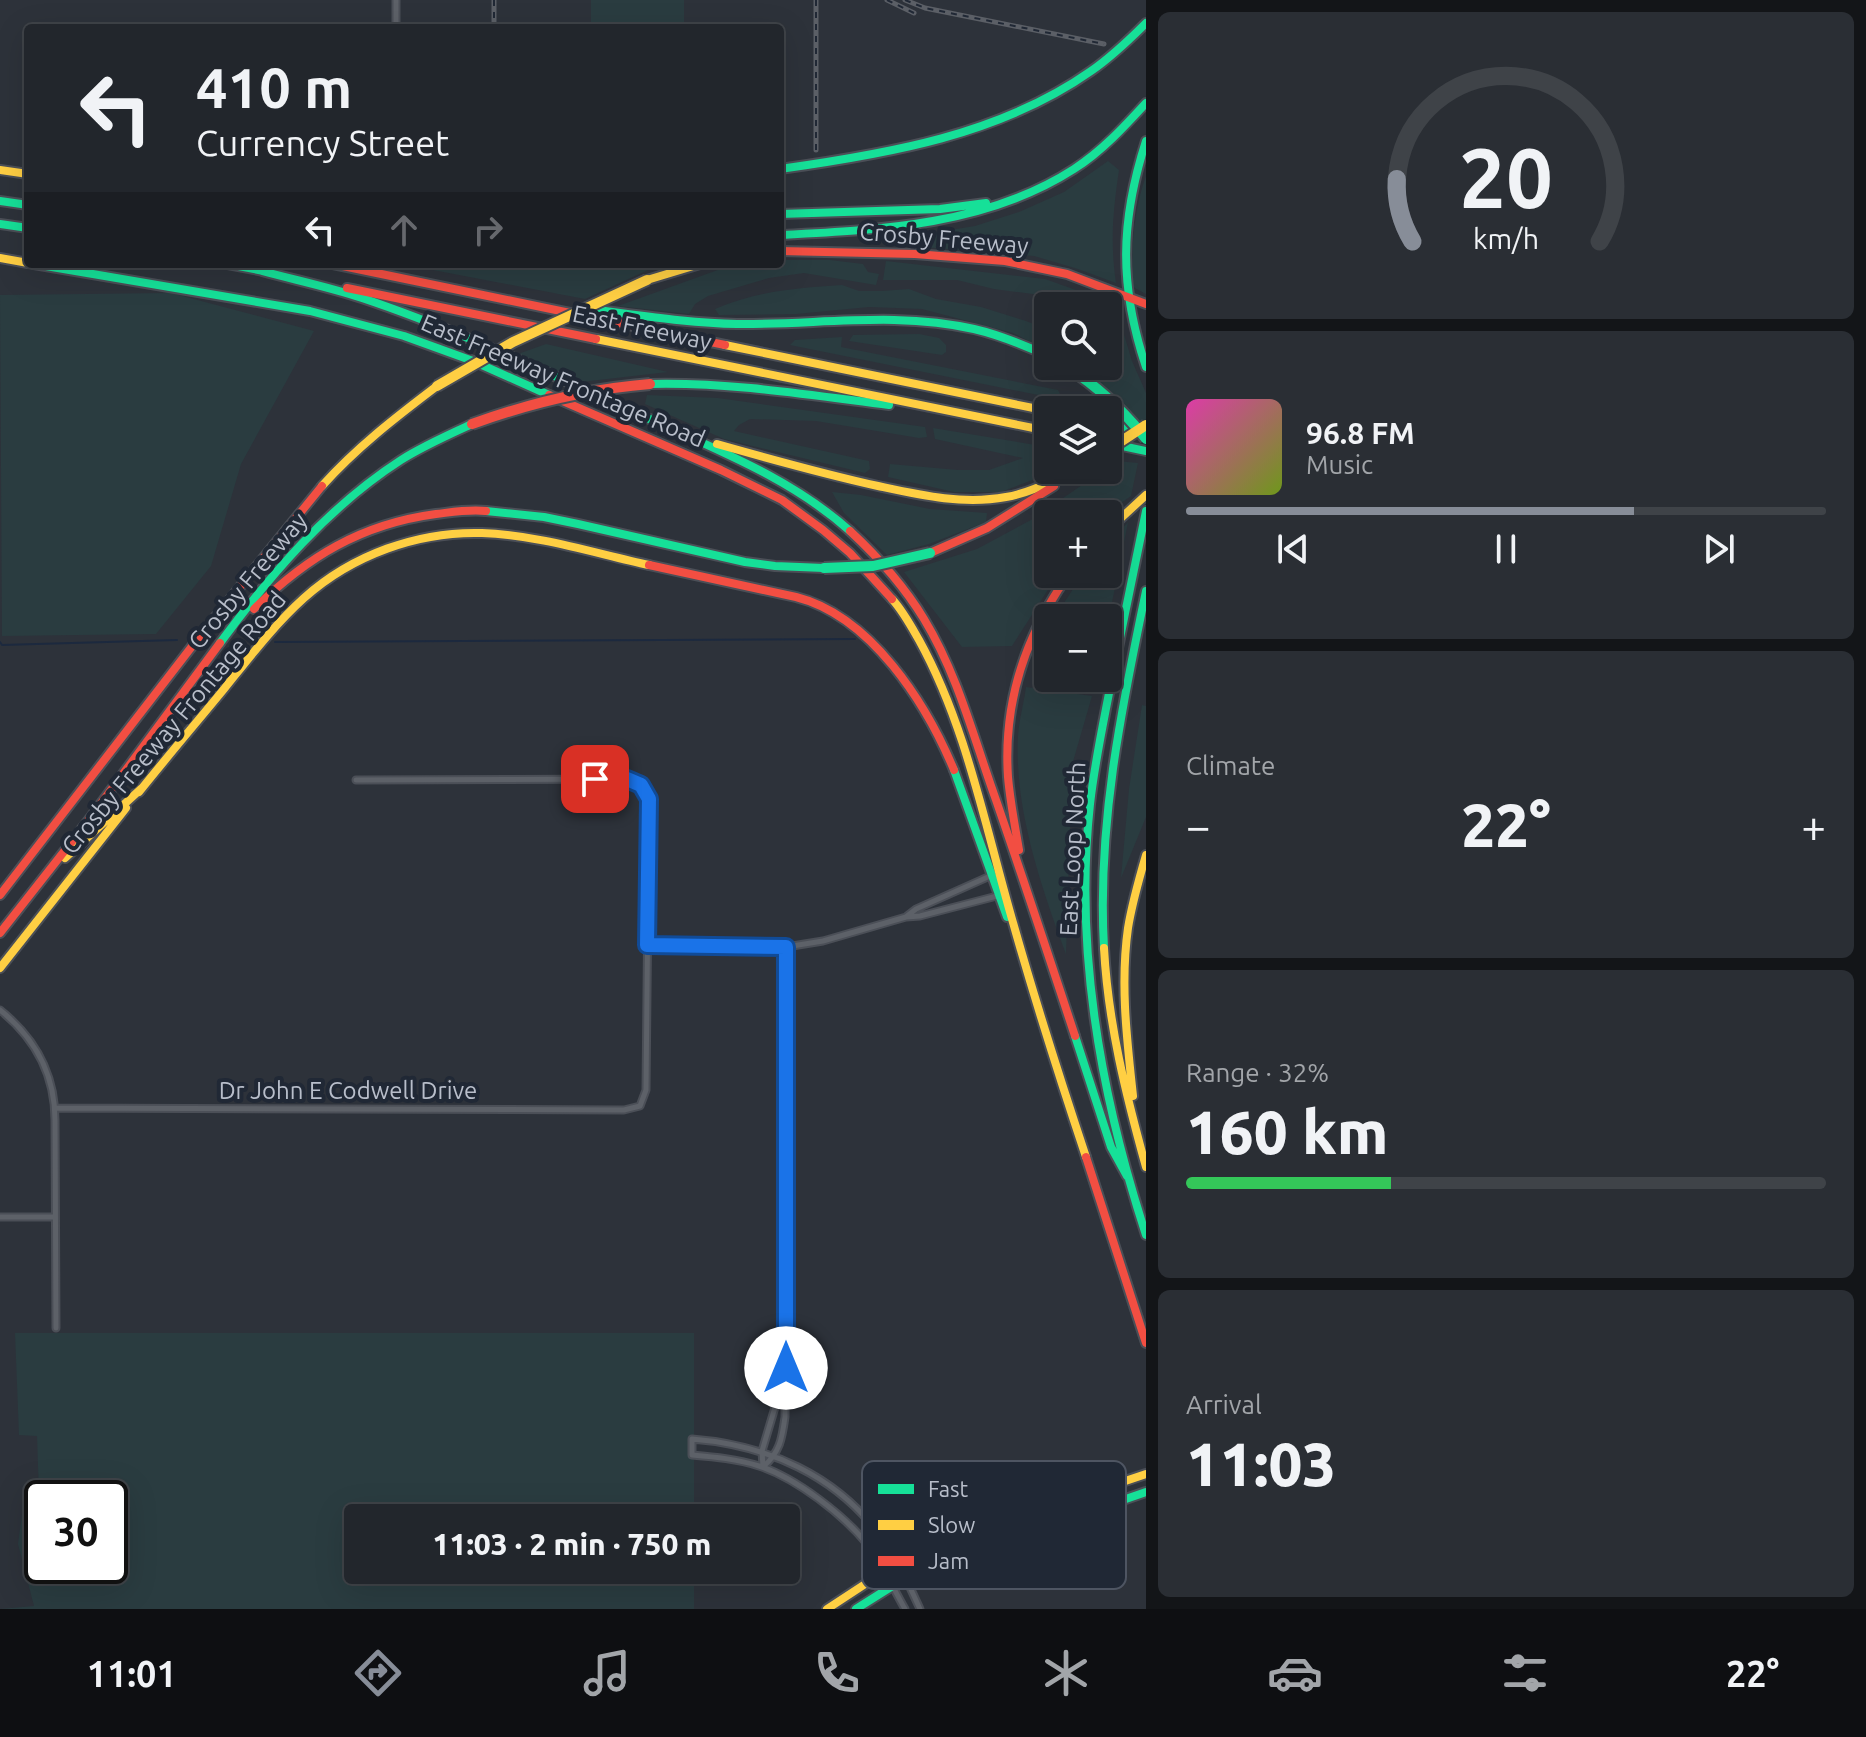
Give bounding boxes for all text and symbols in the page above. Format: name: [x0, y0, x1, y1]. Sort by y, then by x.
icon: left: [64, 56, 168, 160]
text: 410 m: [196, 56, 352, 119]
text: Currency Street: [196, 122, 449, 163]
text: 20: [1459, 129, 1553, 223]
icon: left: [298, 208, 342, 252]
icon: ahead: [382, 208, 426, 252]
icon: right: [466, 208, 510, 252]
street label: Crosby Freeway: [858, 218, 1030, 259]
text: km/h: [1473, 222, 1539, 254]
map controls: [1034, 292, 1122, 692]
button: search: [1034, 292, 1122, 380]
street label: East Freeway: [570, 300, 714, 356]
street label: East Freeway Frontage Road: [417, 308, 709, 453]
button: layers: [1034, 396, 1122, 484]
text: 96.8 FM: [1306, 416, 1415, 450]
text: Music: [1306, 450, 1373, 479]
button: +: [1034, 500, 1122, 588]
street label: Crosby Freeway: [183, 507, 313, 654]
icon: previous: [1271, 527, 1315, 571]
icon: pause: [1484, 527, 1528, 571]
icon: next: [1697, 527, 1741, 571]
street label: Crosby Freeway Frontage Road: [56, 586, 291, 859]
button: −: [1034, 604, 1122, 692]
pin: [561, 745, 629, 813]
text: Climate: [1186, 751, 1275, 780]
icon: arrive: [573, 757, 617, 801]
street label: East Loop North: [1054, 761, 1091, 937]
text: 22°: [1461, 791, 1551, 858]
text: −: [1186, 801, 1211, 850]
text: +: [1801, 801, 1826, 850]
text: Range · 32%: [1186, 1058, 1329, 1087]
street label: Dr John E Codwell Drive: [219, 1077, 477, 1104]
text: 160 km: [1186, 1098, 1388, 1165]
position arrow: [744, 1326, 828, 1410]
text: Arrival: [1186, 1390, 1262, 1419]
text: 11:03: [1186, 1430, 1336, 1497]
legend: [862, 1461, 1126, 1589]
text: Fast: [928, 1476, 969, 1501]
speed limit sign: 30: [24, 1480, 128, 1584]
text: Slow: [928, 1512, 975, 1537]
text: 11:03 · 2 min · 750 m: [433, 1527, 711, 1561]
text: Jam: [928, 1548, 969, 1573]
icon: directions: [350, 1645, 406, 1701]
icon: music: [579, 1645, 635, 1701]
icon: phone: [809, 1645, 865, 1701]
icon: climate: [1038, 1645, 1094, 1701]
icon: car: [1267, 1645, 1323, 1701]
icon: filters: [1497, 1645, 1553, 1701]
text: 11:01: [87, 1653, 177, 1694]
text: 22°: [1726, 1653, 1779, 1694]

